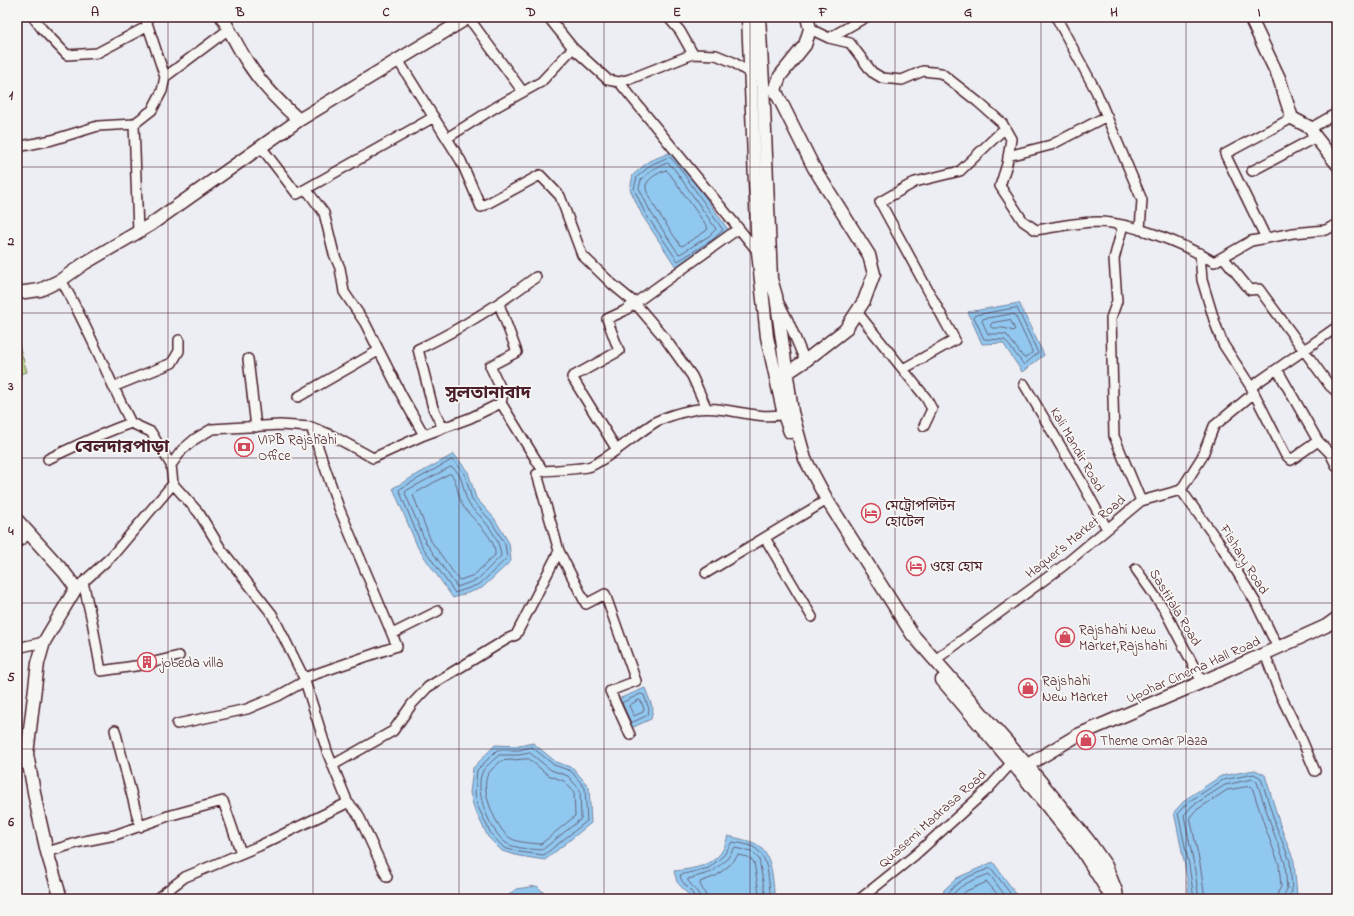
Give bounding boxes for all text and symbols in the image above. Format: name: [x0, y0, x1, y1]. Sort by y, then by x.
text: A: [91, 3, 99, 22]
text: B: [235, 3, 245, 22]
text: C: [382, 3, 390, 22]
text: D: [525, 3, 536, 22]
text: E: [673, 3, 681, 22]
text: F: [818, 3, 828, 22]
text: G: [964, 3, 972, 22]
text: H: [1110, 3, 1118, 22]
text: I: [1257, 3, 1261, 22]
text: 1: [9, 86, 14, 105]
text: 2: [7, 232, 15, 251]
text: 3: [7, 377, 14, 396]
district label: সুলতানাবাদ: [444, 381, 531, 407]
street label: Kali Mandir Road: [1044, 404, 1109, 496]
place label: VIPB Rajshahi Office: [257, 430, 337, 467]
district label: বেলদারপাড়া: [75, 435, 170, 461]
bank icon: VIPB Rajshahi Office: [233, 436, 255, 458]
street label: Haquer's Market Road: [1021, 490, 1131, 584]
place label: মেট্রোপলিটন হোটেল: [885, 496, 956, 533]
hotel icon: মেট্রোপলিটন হোটেল: [860, 502, 882, 524]
street label: Fishary Road: [1213, 520, 1274, 599]
text: 4: [7, 522, 14, 541]
hotel icon: ওয়ে হোম: [905, 555, 927, 577]
place label: ওয়ে হোম: [930, 557, 983, 578]
street label: Sastitala Road: [1143, 565, 1206, 651]
place label: Rajshahi New Market,Rajshahi: [1079, 620, 1168, 657]
shop icon: Rajshahi New Market,Rajshahi: [1054, 626, 1076, 648]
street label: Upohar Cinema Hall Road: [1123, 631, 1264, 709]
building icon: jobeda villa: [136, 651, 158, 673]
place label: jobeda villa: [159, 653, 223, 674]
text: 5: [7, 668, 15, 687]
place label: Rajshahi New Market: [1042, 671, 1108, 708]
shop icon: Rajshahi New Market: [1017, 677, 1039, 699]
shop icon: Theme Omar Plaza: [1075, 729, 1097, 751]
place label: Theme Omar Plaza: [1100, 731, 1208, 752]
street label: Quasemi Madrasa Road: [874, 765, 992, 874]
text: 6: [7, 813, 14, 832]

